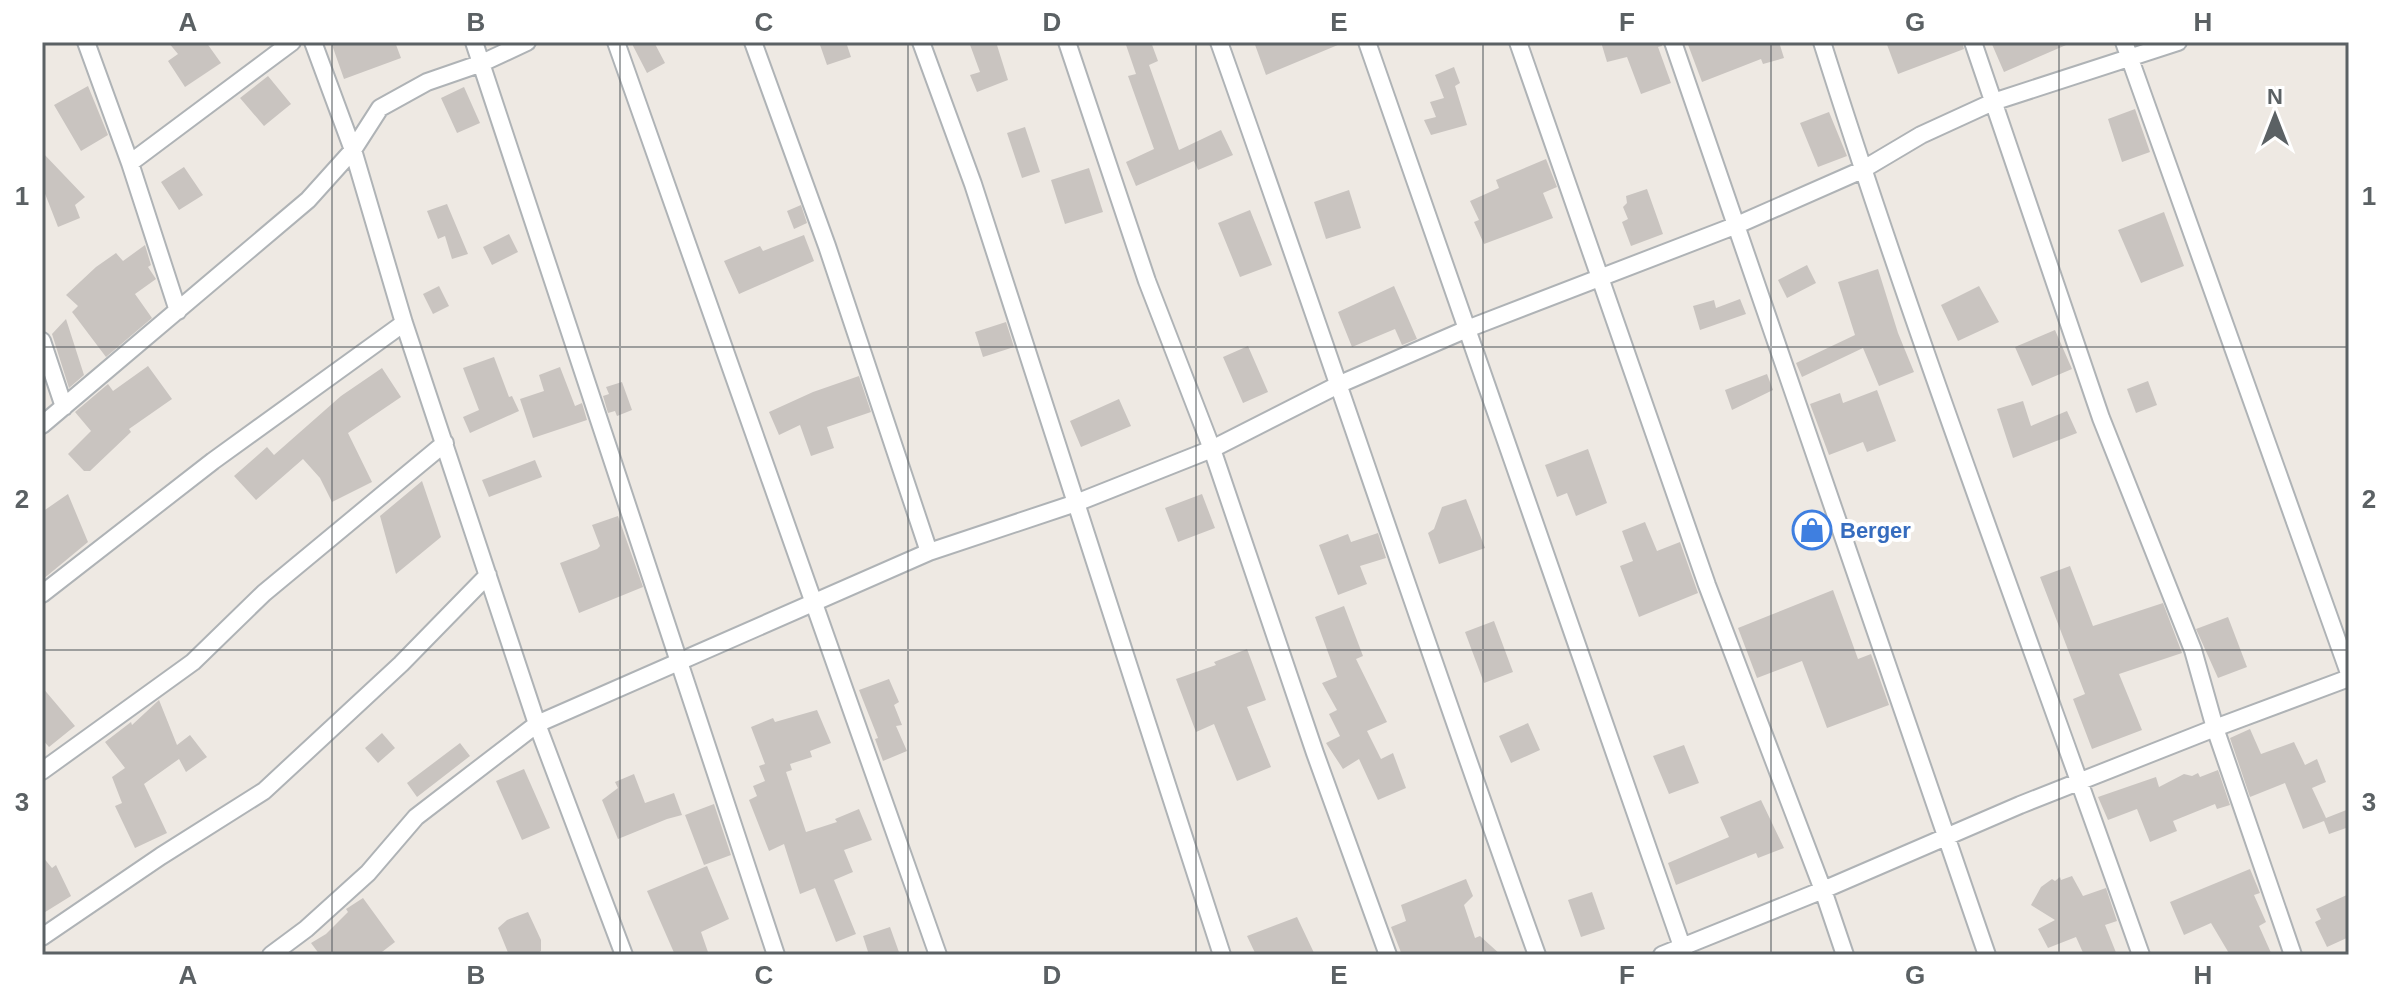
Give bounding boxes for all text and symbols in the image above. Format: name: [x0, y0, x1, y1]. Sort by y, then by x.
text: A: [179, 7, 198, 37]
text: B: [467, 7, 485, 37]
text: C: [755, 7, 774, 37]
text: D: [1043, 7, 1061, 37]
text: E: [1330, 7, 1348, 37]
text: F: [1619, 7, 1635, 37]
text: G: [1905, 7, 1925, 37]
text: H: [2194, 7, 2212, 37]
north arrow: [2235, 76, 2315, 156]
text: N: [2267, 84, 2283, 109]
text: 1: [15, 181, 29, 211]
text: 1: [2362, 181, 2376, 211]
text: 2: [15, 484, 29, 514]
text: 2: [2362, 484, 2376, 514]
shop icon: Berger: [1791, 509, 1833, 551]
place label: Berger: [1840, 518, 1911, 543]
text: 3: [15, 787, 29, 817]
text: 3: [2362, 787, 2376, 817]
text: A: [179, 960, 198, 990]
text: B: [467, 960, 485, 990]
text: C: [755, 960, 774, 990]
text: D: [1043, 960, 1061, 990]
text: E: [1330, 960, 1348, 990]
text: F: [1619, 960, 1635, 990]
text: G: [1905, 960, 1925, 990]
text: H: [2194, 960, 2212, 990]

